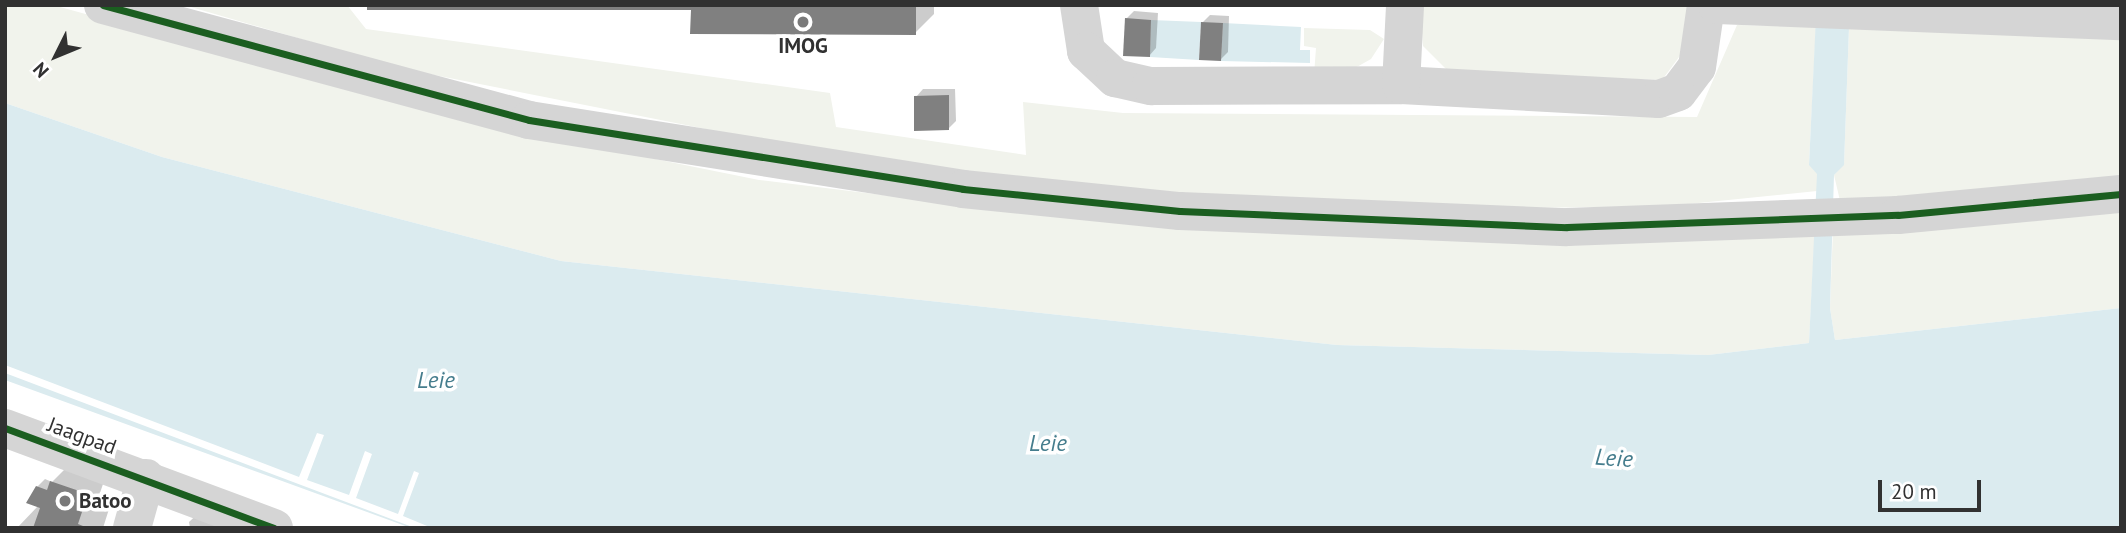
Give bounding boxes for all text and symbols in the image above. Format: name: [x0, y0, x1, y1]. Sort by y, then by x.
marker: IMOG: [795, 14, 811, 30]
north arrow: [21, 21, 91, 91]
place label: IMOG: [778, 33, 828, 59]
text: N: [28, 58, 54, 83]
water label: Leie: [417, 366, 455, 394]
street label: Jaagpad: [44, 412, 120, 460]
water label: Leie: [1029, 429, 1067, 457]
water label: Leie: [1594, 443, 1634, 473]
scale bar: [1881, 466, 1984, 510]
text: 20 m: [1891, 478, 1937, 505]
place label: Batoo: [79, 488, 132, 514]
marker: Batoo: [57, 493, 73, 509]

